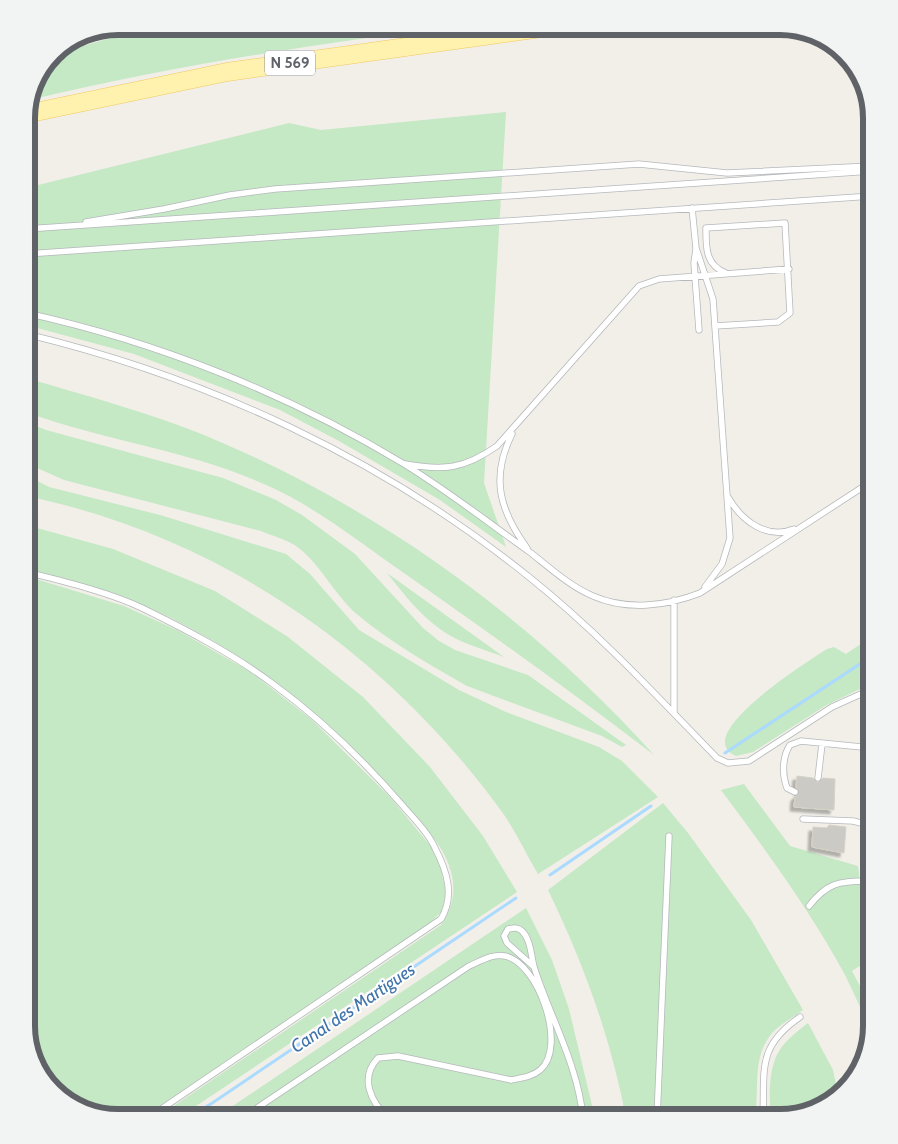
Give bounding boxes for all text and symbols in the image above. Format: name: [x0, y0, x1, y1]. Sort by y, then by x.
road number: N 569: [265, 50, 315, 76]
water label: Canal des Martigues: [287, 958, 419, 1058]

